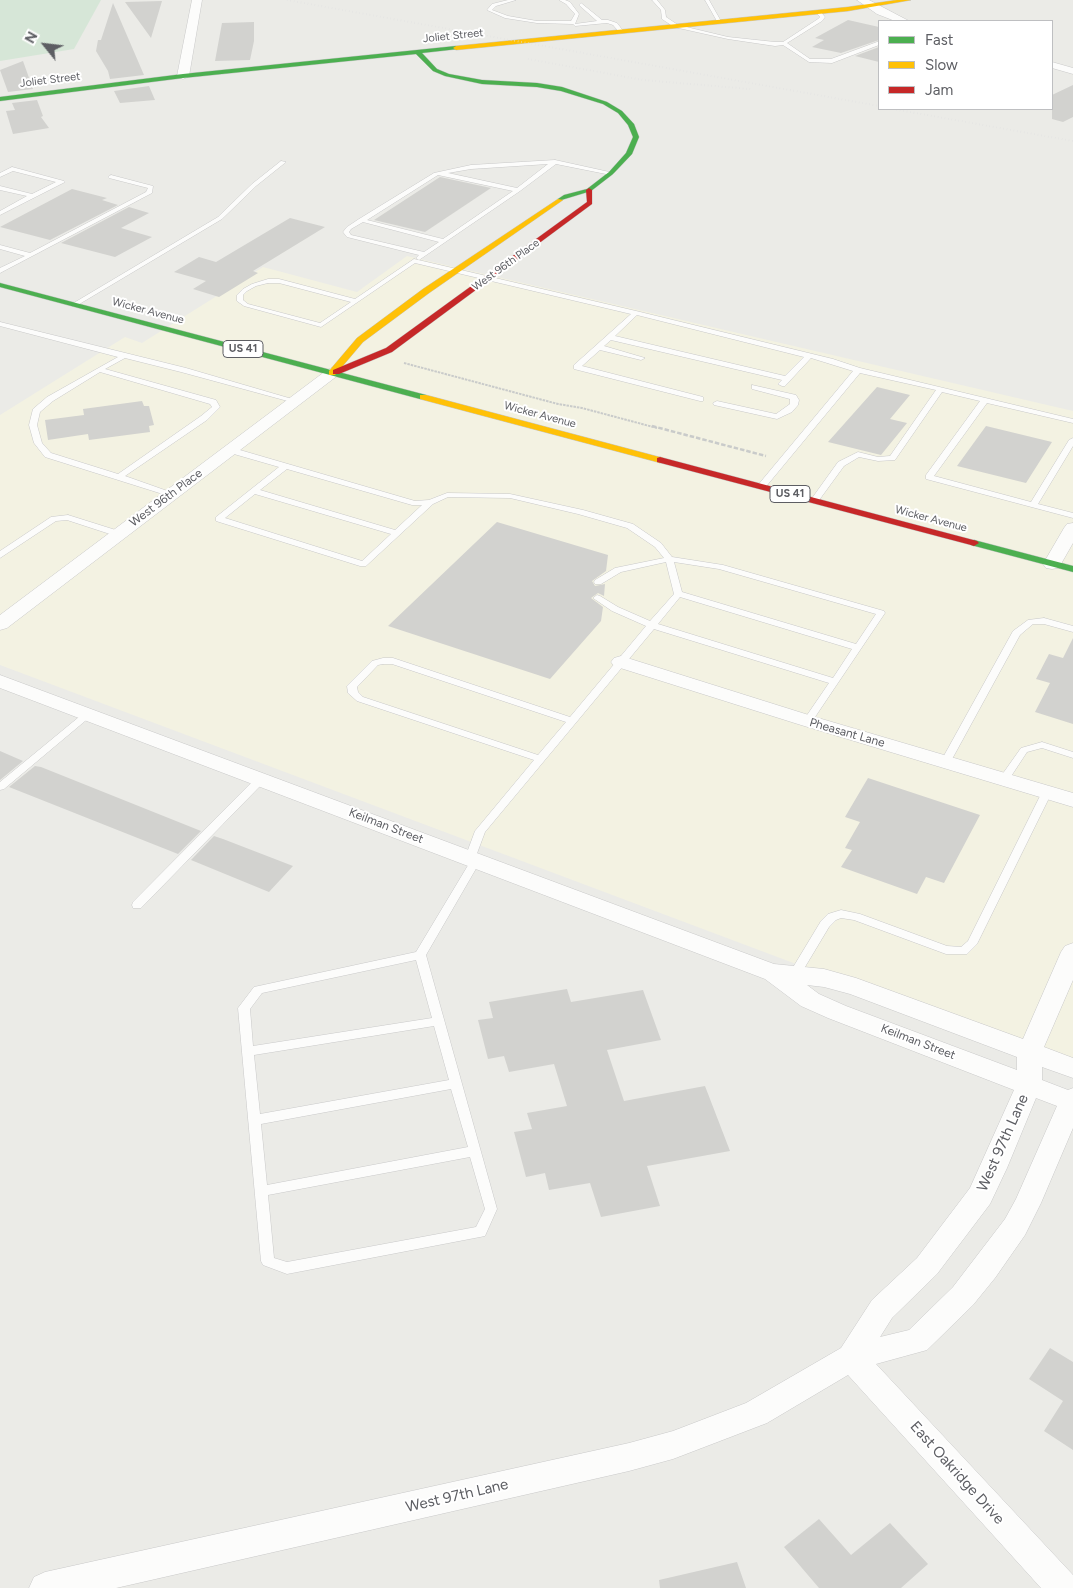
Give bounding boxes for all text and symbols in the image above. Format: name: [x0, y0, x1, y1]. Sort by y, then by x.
north arrow: [20, 20, 70, 70]
legend: [878, 20, 1053, 110]
street label: Joliet Street: [422, 26, 484, 46]
text: N: [21, 29, 41, 46]
text: Fast: [925, 31, 953, 49]
text: Slow: [925, 56, 958, 74]
street label: Joliet Street: [19, 70, 81, 90]
text: Jam: [925, 81, 953, 99]
street label: West 96th Place: [470, 236, 542, 294]
street label: Wicker Avenue: [111, 295, 185, 327]
road number: US 41: [223, 340, 263, 358]
street label: Wicker Avenue: [503, 399, 577, 431]
street label: West 96th Place: [127, 466, 205, 530]
road number: US 41: [770, 486, 810, 502]
street label: Wicker Avenue: [894, 503, 968, 535]
street label: Pheasant Lane: [808, 715, 886, 751]
street label: Keilman Street: [347, 805, 425, 847]
street label: Keilman Street: [879, 1021, 957, 1063]
street label: West 97th Lane: [973, 1092, 1033, 1194]
street label: East Oakridge Drive: [906, 1418, 1008, 1528]
street label: West 97th Lane: [404, 1475, 510, 1517]

